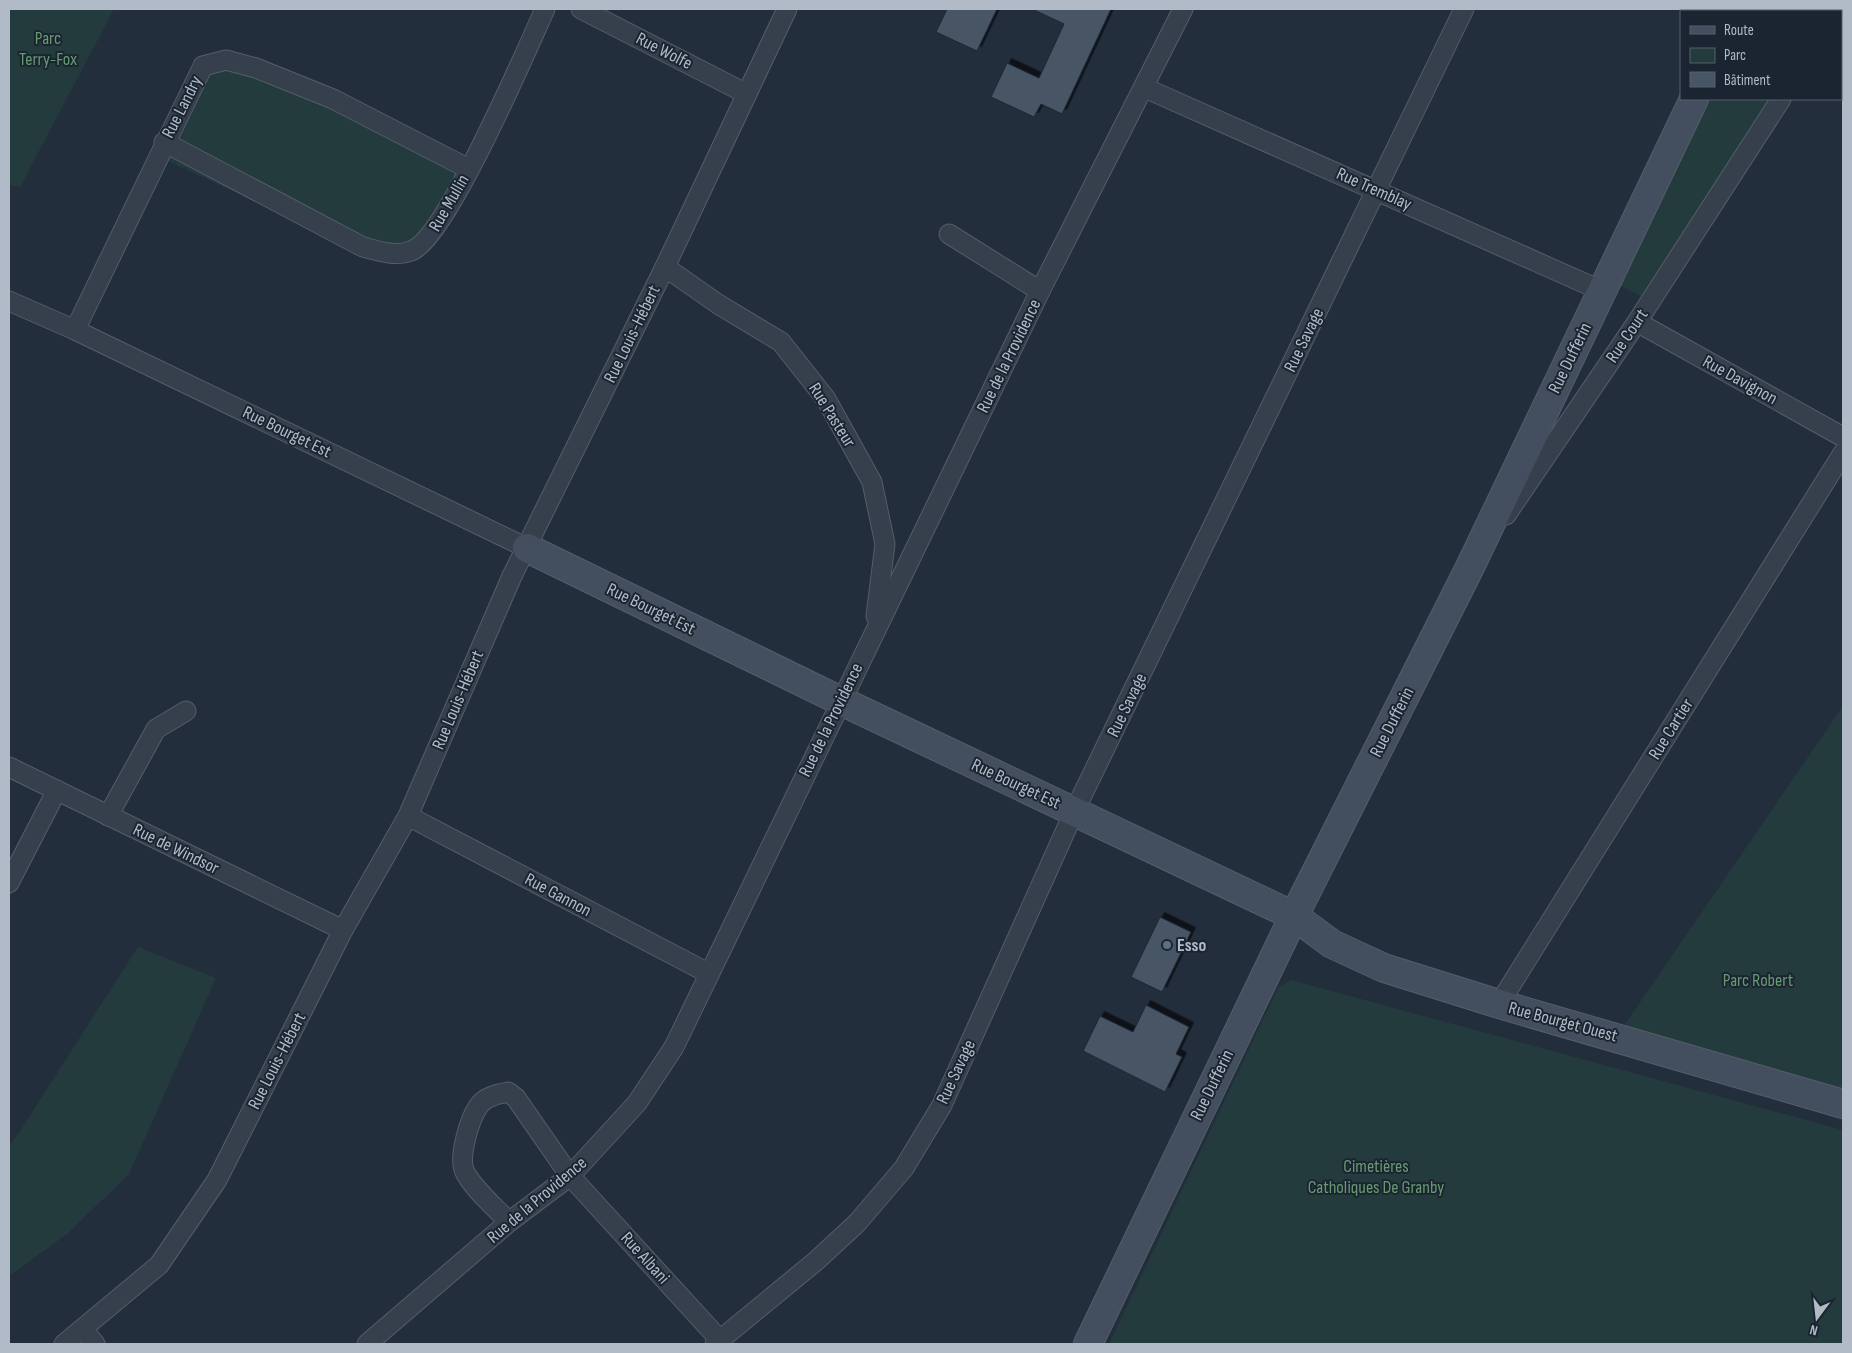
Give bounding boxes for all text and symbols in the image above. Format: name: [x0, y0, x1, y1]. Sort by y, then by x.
legend: [1680, 10, 1842, 100]
text: Route: [1724, 21, 1754, 40]
park label: Parc Terry-Fox: [19, 28, 77, 70]
street label: Rue Wolfe: [632, 28, 696, 74]
text: Parc: [1724, 46, 1746, 65]
text: Bâtiment: [1724, 71, 1771, 90]
street label: Rue Landry: [157, 72, 207, 142]
street label: Rue Tremblay: [1333, 163, 1415, 215]
street label: Rue Mullin: [424, 171, 474, 235]
street label: Rue Louis-Hébert: [599, 281, 665, 386]
street label: Rue de la Providence: [972, 296, 1046, 416]
street label: Rue Savage: [1280, 305, 1328, 375]
street label: Rue Court: [1601, 305, 1653, 367]
street label: Rue Dufferin: [1544, 319, 1596, 397]
street label: Rue Davignon: [1699, 351, 1781, 409]
street label: Rue Pasteur: [804, 379, 860, 451]
street label: Rue Bourget Est: [239, 402, 335, 463]
street label: Rue Bourget Est: [603, 579, 699, 640]
street label: Rue Louis-Hébert: [428, 647, 489, 753]
street label: Rue de la Providence: [794, 660, 868, 780]
street label: Rue Savage: [1103, 670, 1151, 740]
street label: Rue Dufferin: [1365, 684, 1419, 760]
street label: Rue Cartier: [1644, 695, 1698, 763]
street label: Rue Bourget Est: [968, 754, 1064, 814]
street label: Rue de Windsor: [130, 819, 222, 879]
street label: Rue Gannon: [521, 869, 595, 921]
place label: Esso: [1177, 935, 1206, 956]
marker: Esso: [1161, 939, 1173, 951]
park label: Parc Robert: [1723, 970, 1794, 991]
street label: Rue Bourget Ouest: [1506, 997, 1620, 1047]
street label: Rue Louis-Hébert: [244, 1009, 311, 1113]
street label: Rue Savage: [932, 1037, 980, 1107]
street label: Rue Dufferin: [1186, 1046, 1238, 1124]
street label: Rue de la Providence: [483, 1152, 591, 1248]
park label: Cimetières Catholiques De Granby: [1308, 1156, 1444, 1198]
street label: Rue Albani: [616, 1228, 674, 1288]
north arrow: [1792, 1293, 1842, 1343]
text: N: [1808, 1321, 1820, 1339]

